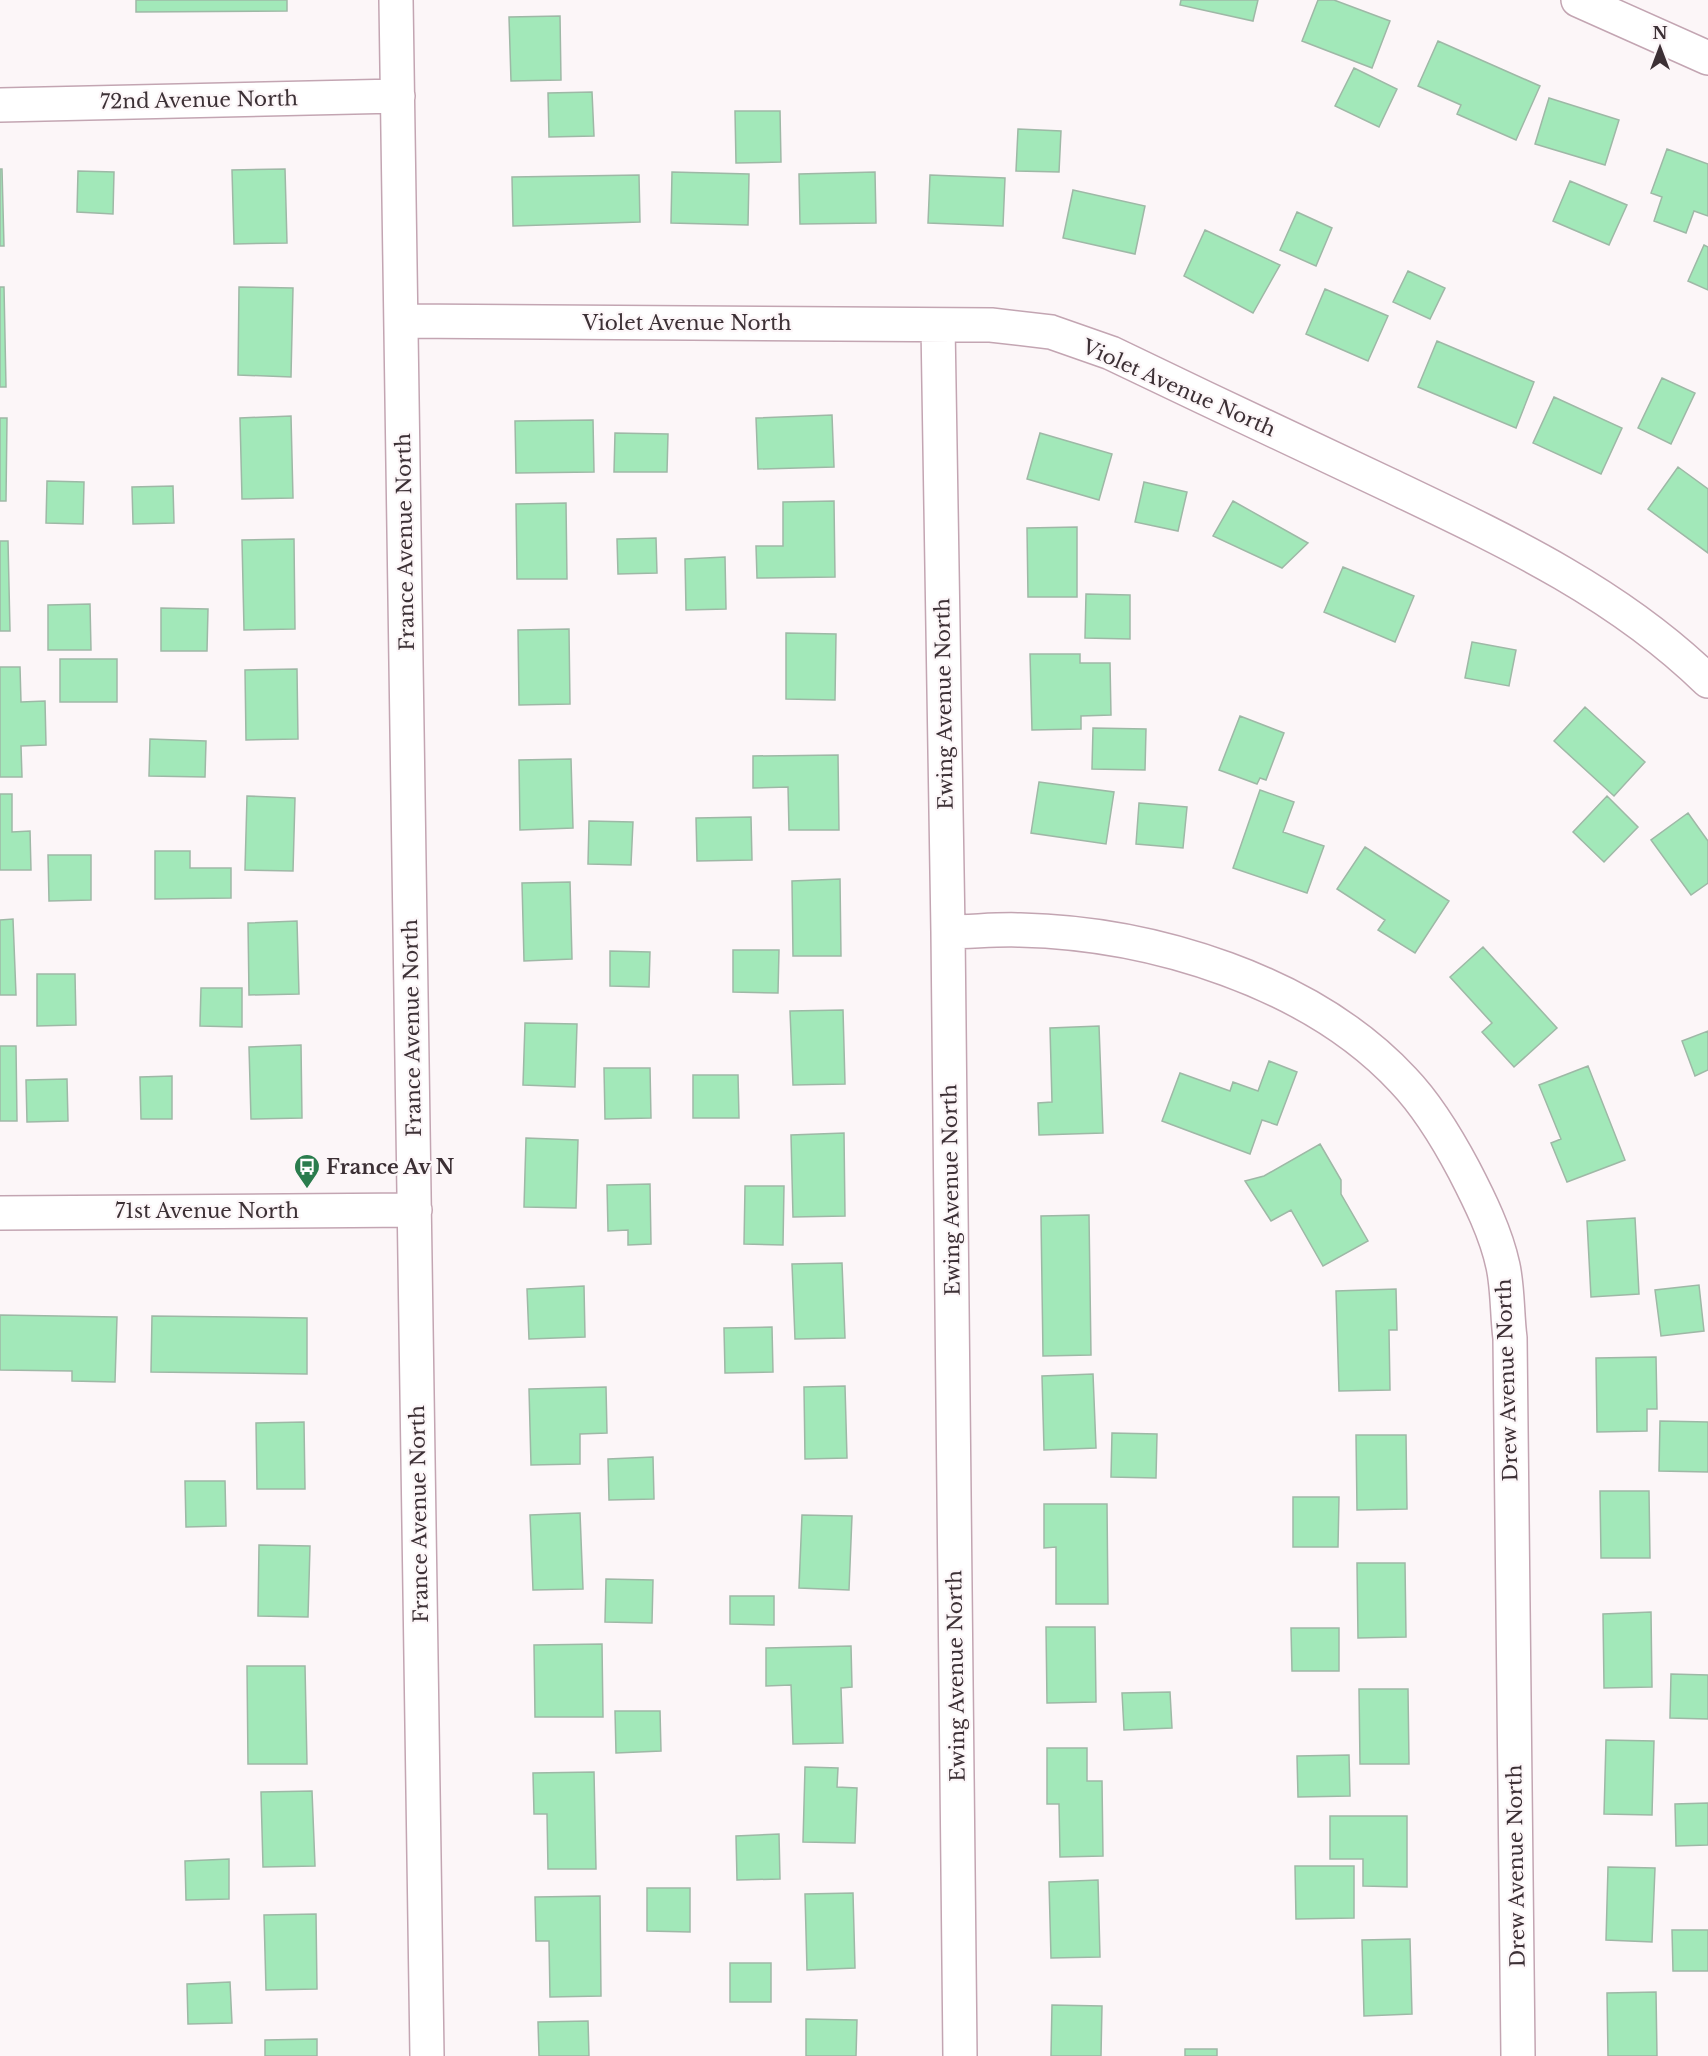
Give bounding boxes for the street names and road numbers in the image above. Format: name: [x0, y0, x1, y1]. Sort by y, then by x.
street label: 72nd Avenue North: [100, 86, 298, 114]
street label: Violet Avenue North: [581, 311, 792, 335]
street label: Violet Avenue North: [1078, 334, 1280, 442]
street label: France Avenue North: [391, 433, 419, 651]
street label: Ewing Avenue North: [930, 598, 958, 810]
street label: France Avenue North: [398, 919, 426, 1137]
street label: Ewing Avenue North: [937, 1084, 965, 1296]
street label: 71st Avenue North: [115, 1199, 299, 1223]
street label: Drew Avenue North: [1491, 1278, 1523, 1482]
street label: France Avenue North: [405, 1405, 433, 1623]
street label: Ewing Avenue North: [942, 1570, 970, 1782]
street label: Drew Avenue North: [1502, 1764, 1530, 1968]

